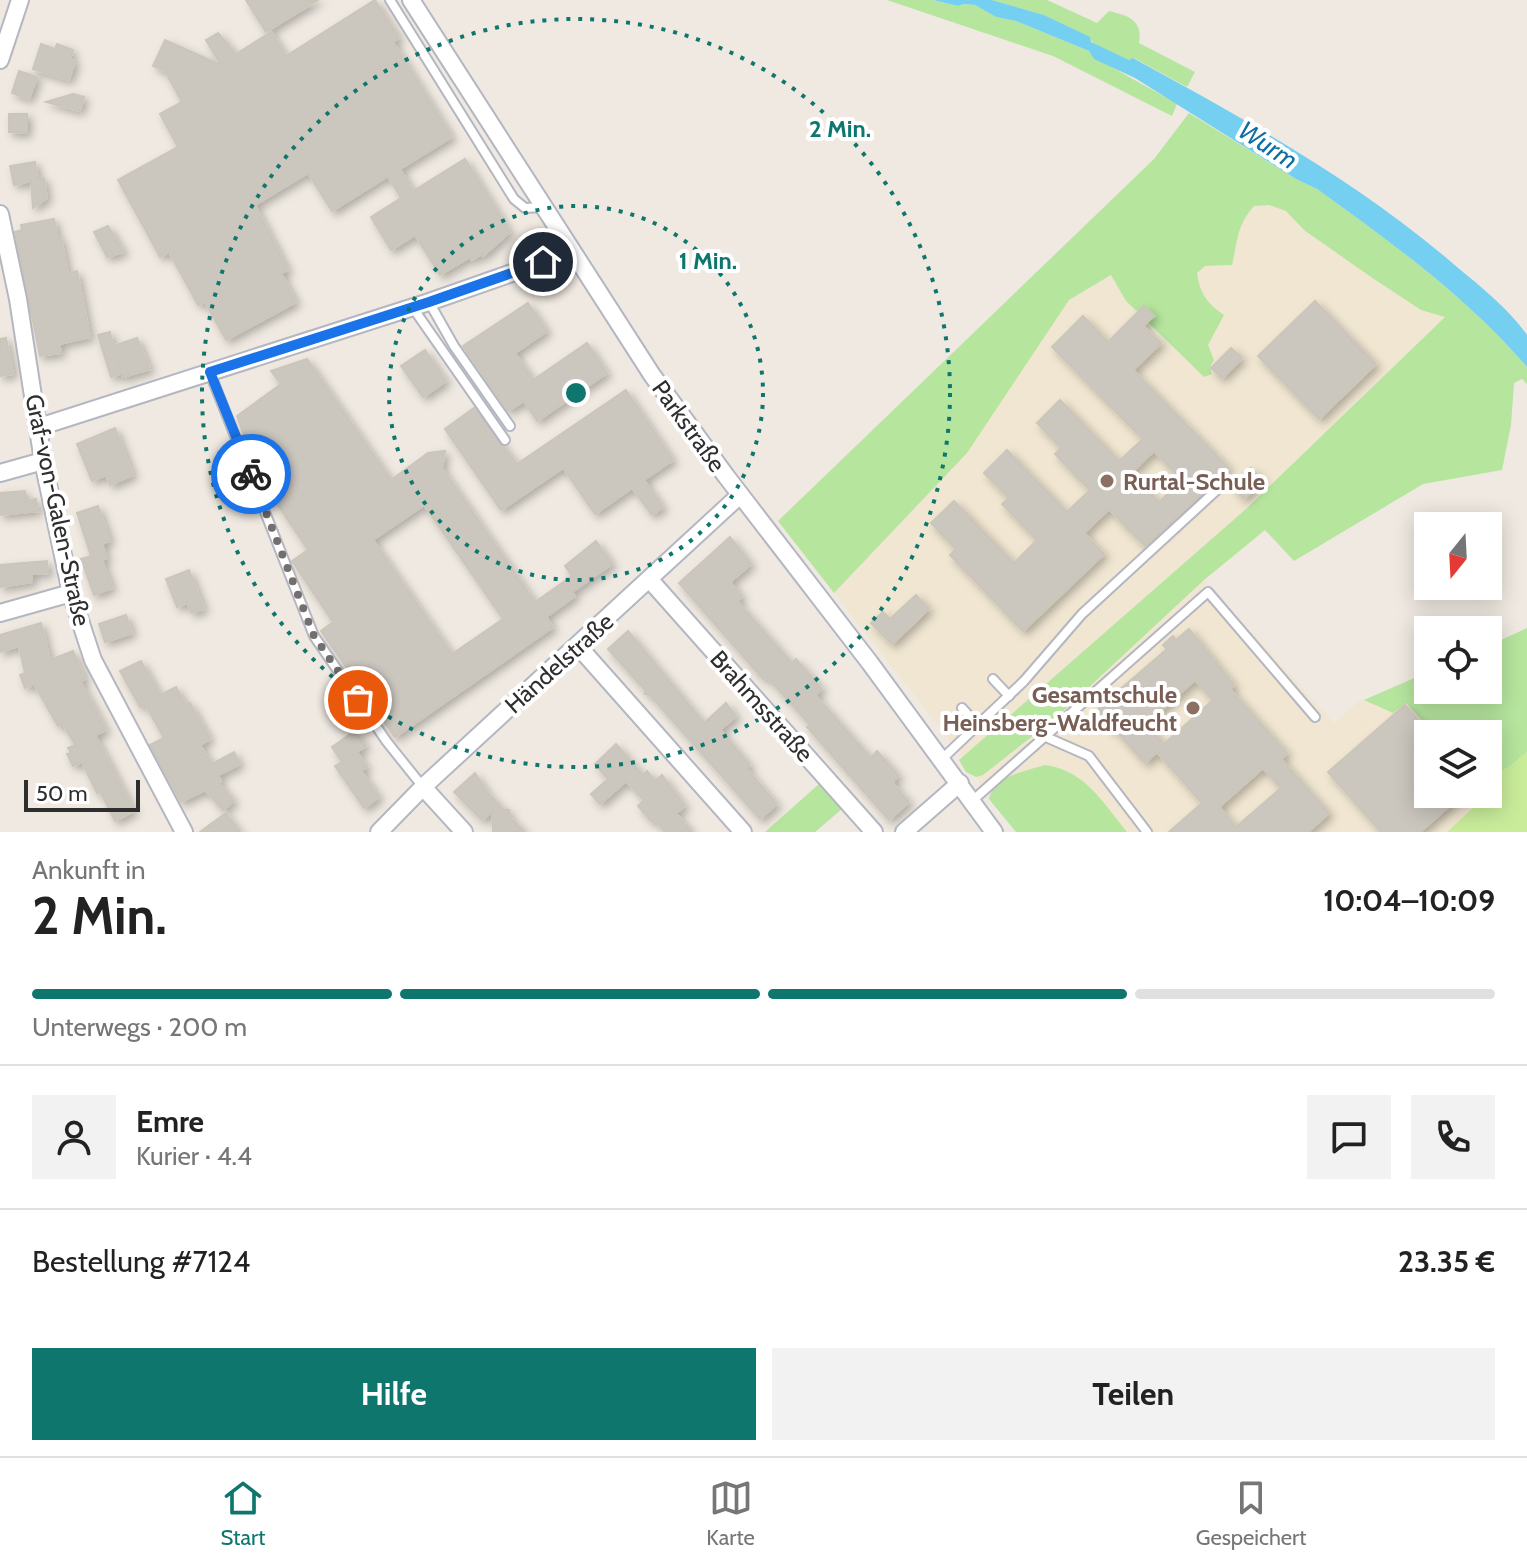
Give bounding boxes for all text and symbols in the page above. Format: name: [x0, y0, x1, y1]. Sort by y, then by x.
text: 2 Min.: [809, 114, 871, 143]
water label: Wurm: [1232, 114, 1304, 176]
pin: [509, 228, 577, 296]
icon: home: [521, 240, 565, 284]
text: 1 Min.: [679, 246, 737, 275]
street label: Parkstraße: [646, 375, 732, 477]
centre of rings: [562, 379, 590, 407]
street label: Graf-von-Galen-Straße: [19, 391, 97, 629]
courier: [211, 434, 291, 514]
icon: bike: [229, 452, 273, 496]
place label: Rurtal-Schule: [1123, 467, 1265, 496]
marker: Rurtal-Schule: [1098, 472, 1116, 490]
north arrow: [1414, 512, 1502, 600]
map controls: [1414, 512, 1502, 808]
street label: Händelstraße: [499, 607, 619, 719]
button: locate: [1414, 616, 1502, 704]
street label: Brahmsstraße: [704, 644, 820, 768]
pin: [324, 666, 392, 734]
icon: bag: [336, 678, 380, 722]
place label: Gesamtschule Heinsberg-Waldfeucht: [943, 680, 1177, 737]
marker: Gesamtschule Heinsberg-Waldfeucht: [1184, 699, 1202, 717]
button: layers: [1414, 720, 1502, 808]
scale bar: [24, 776, 140, 812]
text: 50 m: [36, 780, 88, 807]
text: Ankunft in: [32, 854, 146, 886]
text: 10:04–10:09: [1323, 882, 1495, 919]
text: 2 Min.: [32, 884, 167, 947]
text: Unterwegs · 200 m: [32, 1011, 247, 1043]
button: person: [32, 1095, 116, 1179]
button: chat: [1307, 1095, 1391, 1179]
button: phone: [1411, 1095, 1495, 1179]
text: Emre: [136, 1103, 204, 1140]
text: Kurier · 4.4: [136, 1140, 252, 1172]
text: Bestellung #7124: [32, 1243, 250, 1280]
text: 23.35 €: [1398, 1243, 1495, 1280]
button: Hilfe: [32, 1348, 756, 1440]
button: Teilen: [772, 1348, 1495, 1440]
tab: Start: [220, 1476, 265, 1551]
tab: Karte: [706, 1476, 755, 1551]
tab: Gespeichert: [1196, 1476, 1307, 1551]

